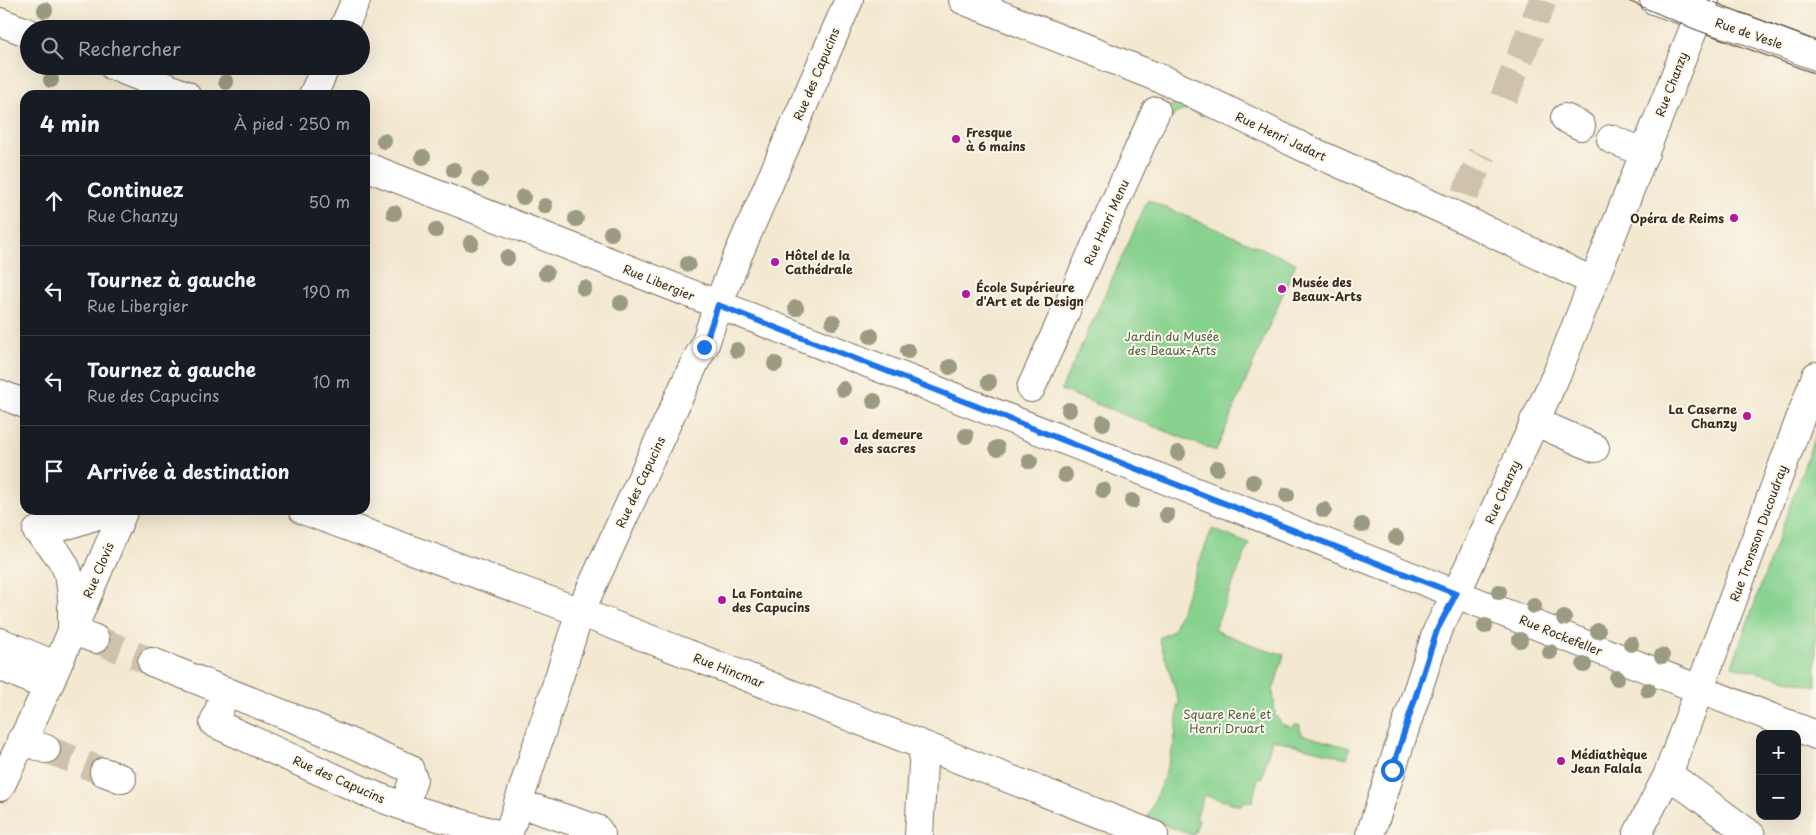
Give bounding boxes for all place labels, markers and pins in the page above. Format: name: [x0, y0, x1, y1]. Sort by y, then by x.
place label: Fresque à 6 mains: [966, 123, 1026, 155]
marker: Fresque à 6 mains: [950, 133, 962, 145]
place label: Opéra de Reims: [1630, 209, 1724, 227]
marker: Opéra de Reims: [1728, 212, 1740, 224]
place label: Hôtel de la Cathédrale: [785, 246, 853, 278]
marker: Hôtel de la Cathédrale: [769, 256, 781, 268]
place label: Musée des Beaux-Arts: [1292, 273, 1362, 305]
place label: École Supérieure d'Art et de Design: [976, 278, 1084, 310]
marker: Musée des Beaux-Arts: [1276, 283, 1288, 295]
marker: École Supérieure d'Art et de Design: [960, 288, 972, 300]
place label: La Caserne Chanzy: [1669, 400, 1737, 432]
marker: La Caserne Chanzy: [1741, 410, 1753, 422]
place label: La demeure des sacres: [854, 425, 923, 457]
marker: La demeure des sacres: [838, 435, 850, 447]
place label: La Fontaine des Capucins: [732, 584, 810, 616]
marker: La Fontaine des Capucins: [716, 594, 728, 606]
place label: Médiathèque Jean Falala: [1571, 745, 1648, 777]
marker: Médiathèque Jean Falala: [1555, 755, 1567, 767]

